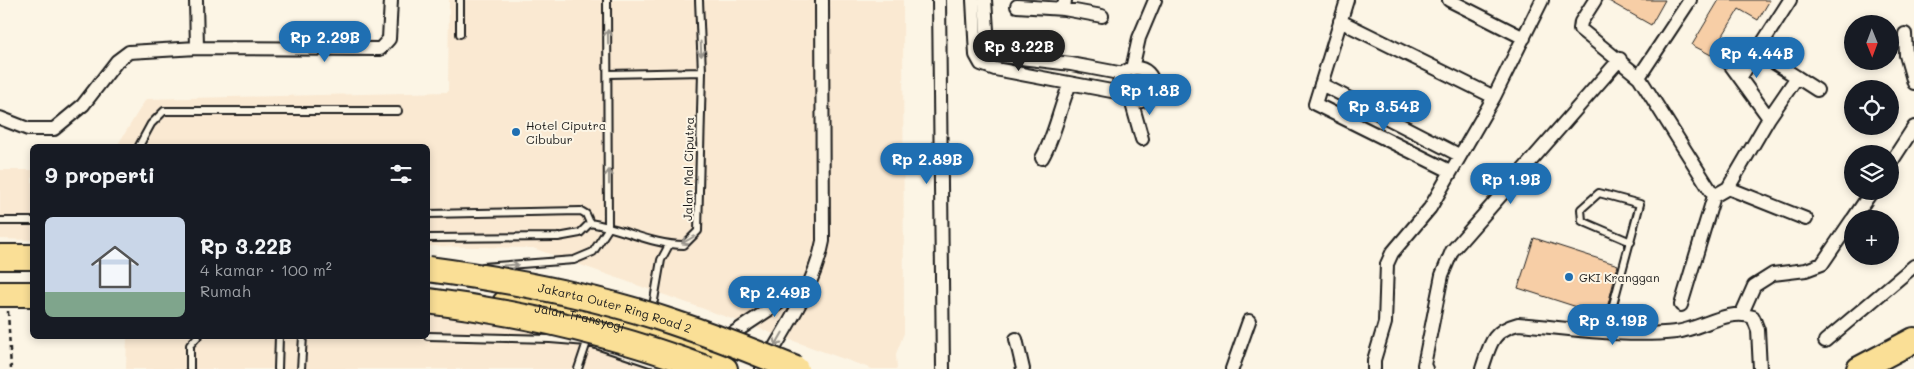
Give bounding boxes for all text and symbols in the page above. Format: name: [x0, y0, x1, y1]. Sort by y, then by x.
north arrow: [1844, 15, 1899, 70]
map controls: [1844, 15, 1899, 265]
pin: Rp 2.29B: [273, 20, 377, 63]
text: Rp 2.29B: [290, 26, 360, 47]
one-way arrow: [603, 29, 613, 46]
pin: Rp 3.22B: [967, 30, 1071, 72]
text: Rp 3.22B: [984, 35, 1054, 56]
pin: Rp 4.44B: [1705, 36, 1809, 79]
one-way arrow: [697, 40, 706, 56]
text: Rp 4.44B: [1720, 42, 1794, 63]
pin: Rp 1.8B: [1104, 74, 1196, 116]
text: Rp 1.8B: [1120, 79, 1180, 100]
button: locate: [1844, 80, 1899, 135]
pin: Rp 3.54B: [1332, 90, 1436, 132]
text: Rp 3.54B: [1348, 95, 1420, 116]
place label: Hotel Ciputra Cibubur: [526, 117, 606, 147]
street label: Jalan Mal Ciputra: [679, 117, 697, 221]
marker: Hotel Ciputra Cibubur: [510, 126, 522, 138]
pin: Rp 2.89B: [875, 142, 979, 185]
button: layers: [1844, 145, 1899, 200]
text: Rp 2.89B: [891, 148, 963, 169]
icon: filters: [387, 160, 415, 188]
text: 9 properti: [45, 161, 155, 188]
pin: Rp 1.9B: [1465, 162, 1557, 205]
text: Rp 1.9B: [1481, 168, 1541, 189]
one-way arrow: [604, 170, 614, 186]
button: +: [1844, 210, 1899, 265]
text: Rp 3.22B: [200, 232, 292, 259]
one-way arrow: [681, 236, 695, 246]
icon: home: [85, 237, 145, 297]
text: 4 kamar · 100 m²: [200, 259, 332, 280]
one-way arrow: [503, 260, 519, 269]
place label: GKI Kranggan: [1579, 269, 1660, 285]
marker: GKI Kranggan: [1563, 271, 1575, 283]
pin: Rp 2.49B: [723, 276, 827, 318]
street label: Jakarta Outer Ring Road 2: [537, 279, 694, 336]
text: Rumah: [200, 280, 251, 301]
text: Rp 2.49B: [739, 281, 811, 302]
street label: Jalan Transyogi: [533, 299, 627, 335]
pin: Rp 3.19B: [1561, 304, 1665, 346]
text: Rp 3.19B: [1579, 309, 1647, 330]
one-way arrow: [773, 332, 783, 346]

